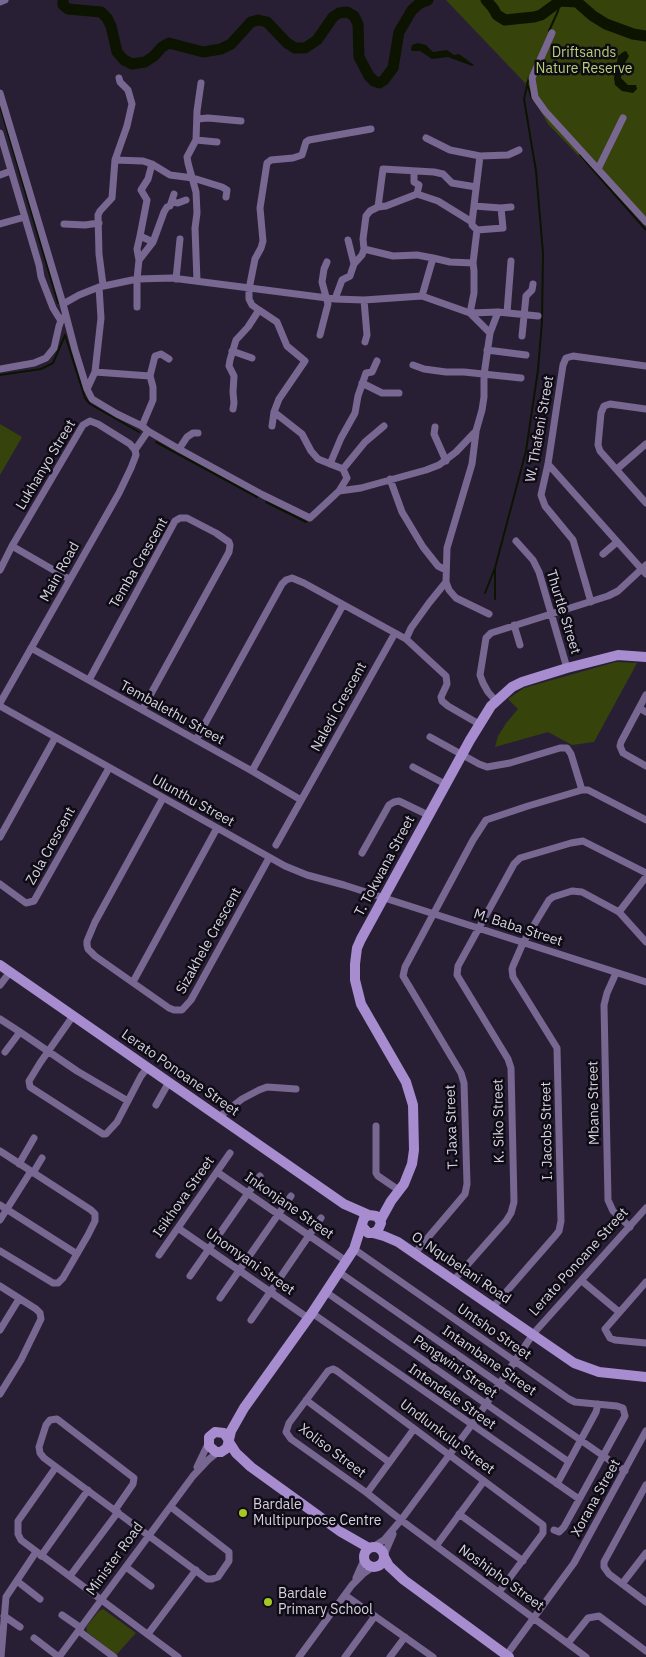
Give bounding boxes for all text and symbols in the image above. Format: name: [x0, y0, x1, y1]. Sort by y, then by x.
park label: Driftsands Nature Reserve: [536, 45, 632, 78]
street label: W. Thafeni Street: [522, 374, 558, 484]
street label: Lukhanyo Street: [13, 417, 79, 513]
street label: Temba Crescent: [106, 515, 172, 611]
street label: Main Road: [37, 539, 83, 605]
street label: Thurtle Street: [542, 568, 584, 656]
street label: Naledi Crescent: [308, 659, 370, 755]
street label: Tembalethu Street: [117, 677, 227, 749]
street label: Ulunthu Street: [149, 771, 237, 831]
street label: Zola Crescent: [23, 804, 79, 888]
street label: T. Tokwana Street: [351, 813, 419, 919]
street label: Sizakhele Crescent: [173, 885, 245, 997]
street label: M. Baba Street: [471, 906, 565, 950]
street label: Lerato Ponoane Street: [118, 1026, 242, 1120]
street label: Mbane Street: [585, 1061, 603, 1145]
street label: K. Siko Street: [490, 1079, 508, 1163]
street label: I. Jacobs Street: [538, 1081, 556, 1181]
street label: T. Jaxa Street: [442, 1084, 462, 1170]
street label: Isikhova Street: [150, 1153, 218, 1241]
street label: Inkonjane Street: [241, 1169, 337, 1243]
street label: Lerato Ponoane Street: [526, 1204, 632, 1320]
street label: Unomyani Street: [202, 1225, 298, 1299]
street label: O. Nqubelani Road: [408, 1228, 514, 1308]
street label: Untsho Street: [454, 1300, 534, 1364]
street label: Intambane Street: [439, 1322, 539, 1400]
street label: Pengwini Street: [410, 1332, 500, 1402]
street label: Intendele Street: [405, 1361, 499, 1433]
street label: Undlunkulu Street: [396, 1396, 498, 1478]
street label: Xoliso Street: [295, 1420, 369, 1482]
street label: Xorana Street: [568, 1456, 624, 1540]
place label: Bardale Multipurpose Centre: [253, 1497, 381, 1530]
marker: Bardale Multipurpose Centre: [237, 1507, 249, 1519]
street label: Minister Road: [83, 1519, 147, 1599]
street label: Noshipho Street: [455, 1541, 547, 1615]
place label: Bardale Primary School: [278, 1586, 373, 1618]
marker: Bardale Primary School: [262, 1596, 274, 1608]

